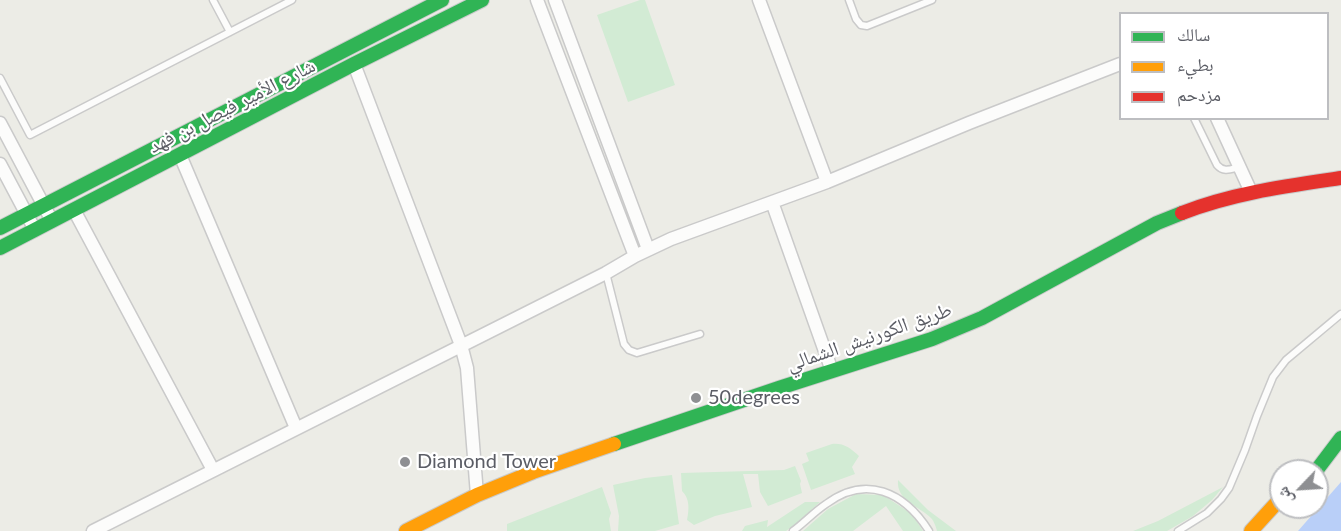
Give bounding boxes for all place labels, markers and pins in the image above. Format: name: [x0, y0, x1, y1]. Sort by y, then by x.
place label: 50degrees: [708, 386, 800, 410]
marker: 50degrees: [689, 391, 703, 405]
place label: Diamond Tower: [417, 450, 556, 474]
marker: Diamond Tower: [398, 455, 412, 469]

